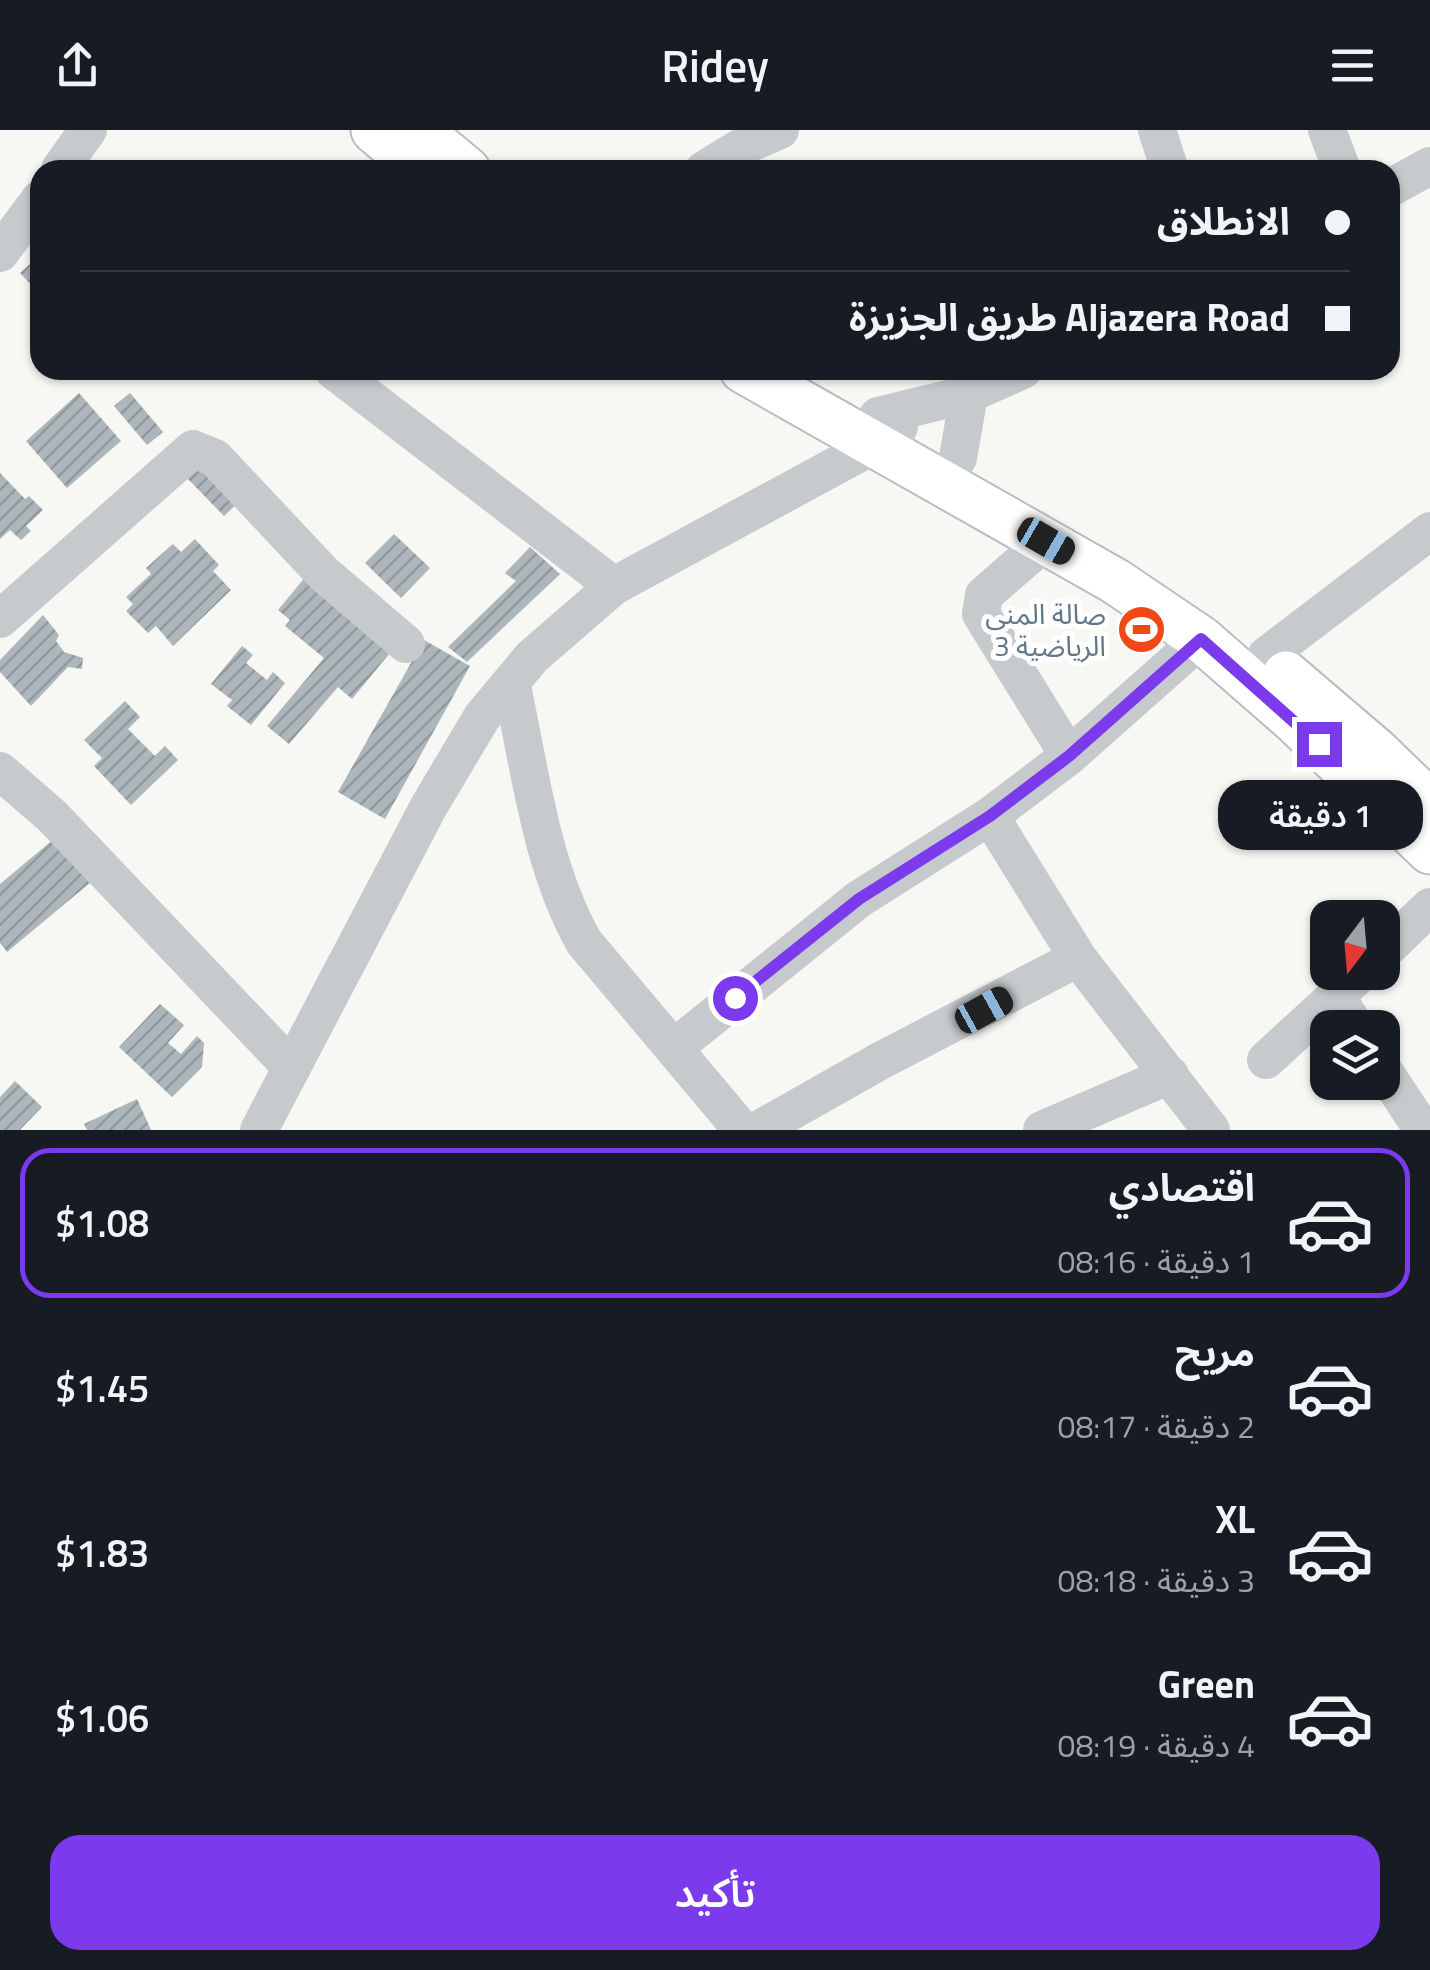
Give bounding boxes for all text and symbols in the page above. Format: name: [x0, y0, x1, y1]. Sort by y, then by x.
text: Ridey: [661, 31, 769, 99]
icon: share: [50, 38, 105, 93]
icon: menu: [1325, 38, 1380, 93]
text: الانطلاق: [1157, 192, 1290, 250]
text: Aljazera Road طريق الجزيزة: [849, 288, 1290, 346]
car: [1013, 513, 1079, 569]
place label: صالة المنى الرياضية 3: [985, 592, 1106, 667]
sports icon: صالة المنى الرياضية 3: [1115, 603, 1167, 655]
route end: [1297, 722, 1342, 767]
callout: 1 دقيقة: [1216, 779, 1422, 849]
text: 1 دقيقة: [1269, 791, 1372, 839]
north arrow: [1310, 900, 1400, 990]
map controls: [1310, 900, 1400, 1100]
route start: [713, 976, 758, 1021]
car: [950, 982, 1018, 1038]
button: layers: [1310, 1010, 1400, 1100]
text: اقتصادي: [1109, 1158, 1255, 1216]
icon: car: [1285, 1178, 1375, 1268]
text: $1.08: [55, 1194, 149, 1252]
text: 1 دقيقة · 08:16: [1057, 1237, 1255, 1285]
text: مريح: [1175, 1323, 1255, 1381]
icon: car: [1285, 1343, 1375, 1433]
text: $1.45: [55, 1359, 149, 1417]
text: 2 دقيقة · 08:17: [1057, 1402, 1255, 1450]
text: XL: [1215, 1490, 1255, 1548]
icon: car: [1285, 1508, 1375, 1598]
text: $1.83: [55, 1524, 149, 1582]
text: 3 دقيقة · 08:18: [1057, 1556, 1255, 1604]
text: Green: [1158, 1655, 1255, 1713]
icon: car: [1285, 1673, 1375, 1763]
text: $1.06: [55, 1689, 149, 1747]
text: 4 دقيقة · 08:19: [1057, 1721, 1255, 1769]
button: تأكيد: [50, 1835, 1380, 1950]

